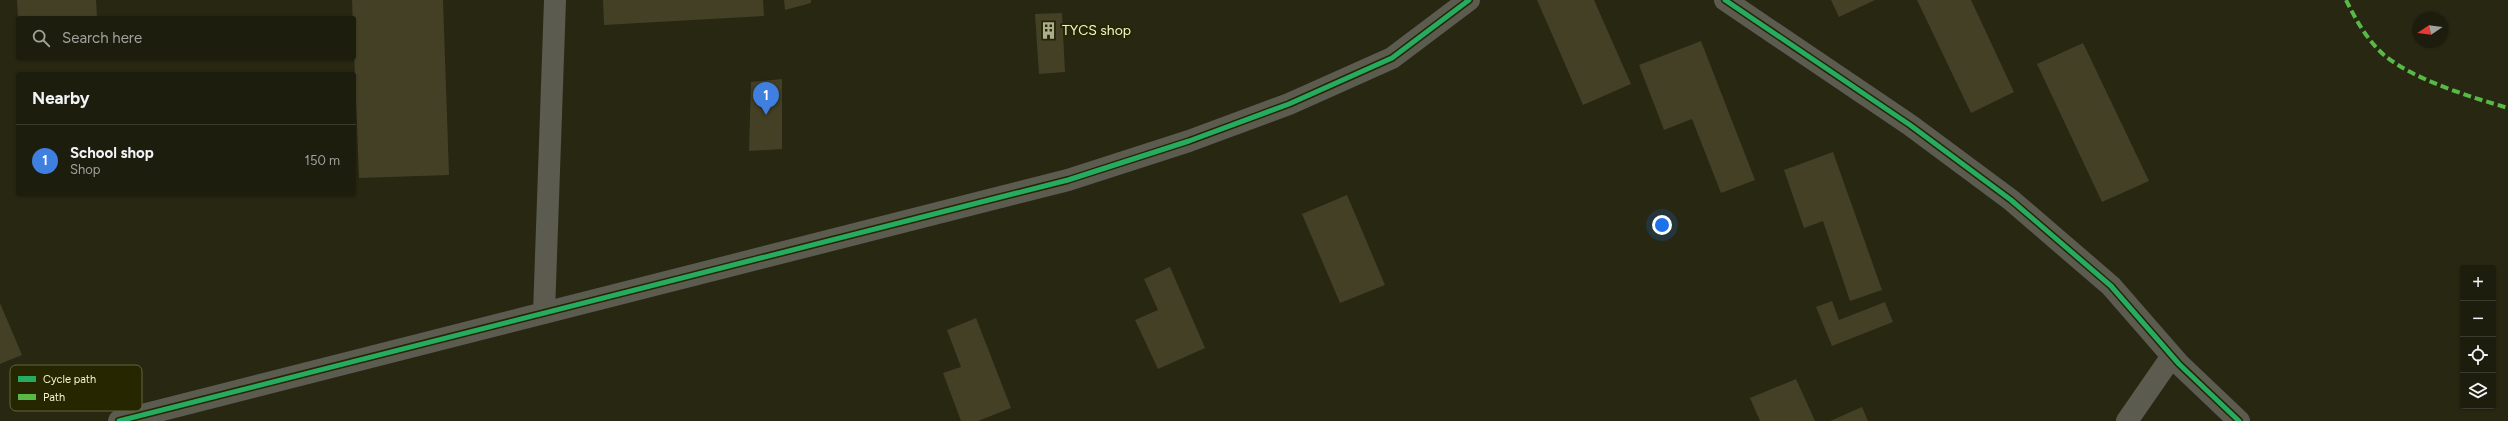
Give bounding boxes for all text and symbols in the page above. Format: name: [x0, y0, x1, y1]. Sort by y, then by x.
north arrow: [2412, 12, 2448, 48]
search box: [16, 16, 356, 60]
building icon: TYCS shop: [1039, 20, 1059, 40]
place label: TYCS shop: [1062, 22, 1131, 39]
icon: search: [30, 27, 52, 49]
text: Search here: [62, 29, 142, 47]
pin: 1: [753, 82, 779, 115]
text: Nearby: [32, 88, 90, 108]
text: School shop: [70, 144, 154, 162]
text: 1: [42, 153, 48, 168]
text: 150 m: [305, 153, 340, 168]
text: Shop: [70, 162, 100, 177]
your location: [1652, 215, 1672, 235]
map controls: [2460, 265, 2496, 409]
button: +: [2460, 265, 2496, 301]
button: −: [2460, 301, 2496, 337]
button: locate: [2460, 337, 2496, 373]
legend: [10, 365, 142, 411]
text: Cycle path: [43, 373, 96, 386]
button: layers: [2460, 373, 2496, 409]
text: Path: [43, 391, 65, 404]

